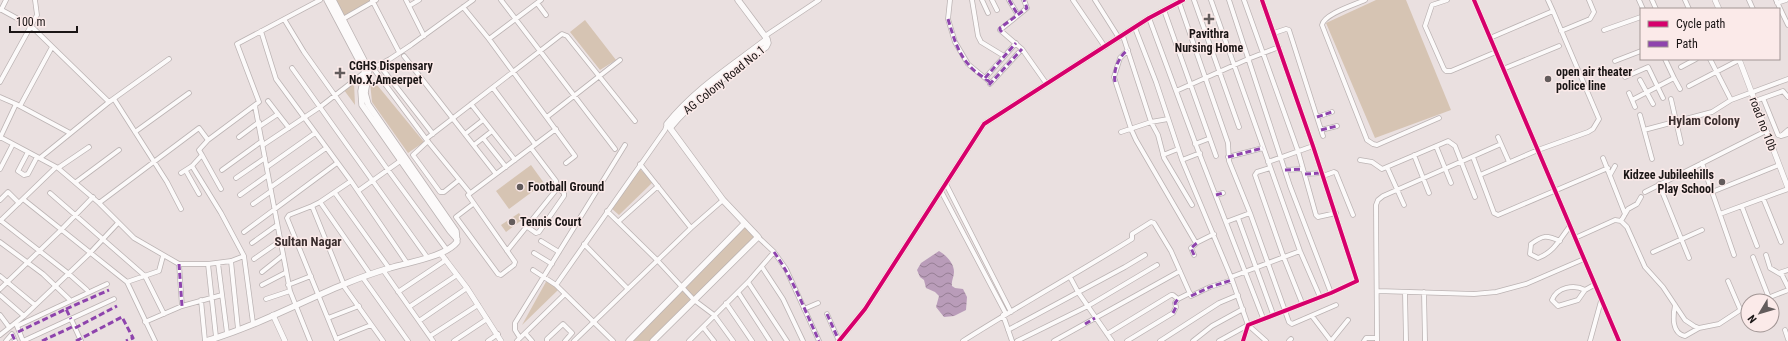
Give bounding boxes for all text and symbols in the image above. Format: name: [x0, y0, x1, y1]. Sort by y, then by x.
scale bar: [10, 8, 77, 34]
legend: [1640, 8, 1780, 60]
marker: Pavithra Nursing Home: [1203, 13, 1215, 25]
text: 100 m: [16, 15, 46, 29]
text: Cycle path: [1676, 17, 1726, 31]
place label: Pavithra Nursing Home: [1175, 27, 1243, 55]
text: Path: [1676, 37, 1698, 51]
street label: AG Colony Road No.1: [680, 43, 768, 117]
place label: CGHS Dispensary No.X,Ameerpet: [349, 59, 433, 87]
place label: open air theater police line: [1556, 65, 1632, 93]
marker: CGHS Dispensary No.X,Ameerpet: [334, 67, 346, 79]
marker: open air theater police line: [1543, 74, 1553, 84]
street label: road no 10b: [1746, 95, 1780, 153]
district label: Hylam Colony: [1668, 113, 1740, 128]
place label: Kidzee Jubileehills Play School: [1623, 168, 1715, 196]
marker: Kidzee Jubileehills Play School: [1717, 177, 1727, 187]
place label: Football Ground: [528, 180, 604, 194]
marker: Football Ground: [515, 182, 525, 192]
place label: Tennis Court: [520, 215, 582, 229]
marker: Tennis Court: [507, 217, 517, 227]
district label: Sultan Nagar: [274, 234, 342, 249]
north arrow: [1740, 293, 1780, 333]
text: N: [1745, 312, 1760, 326]

